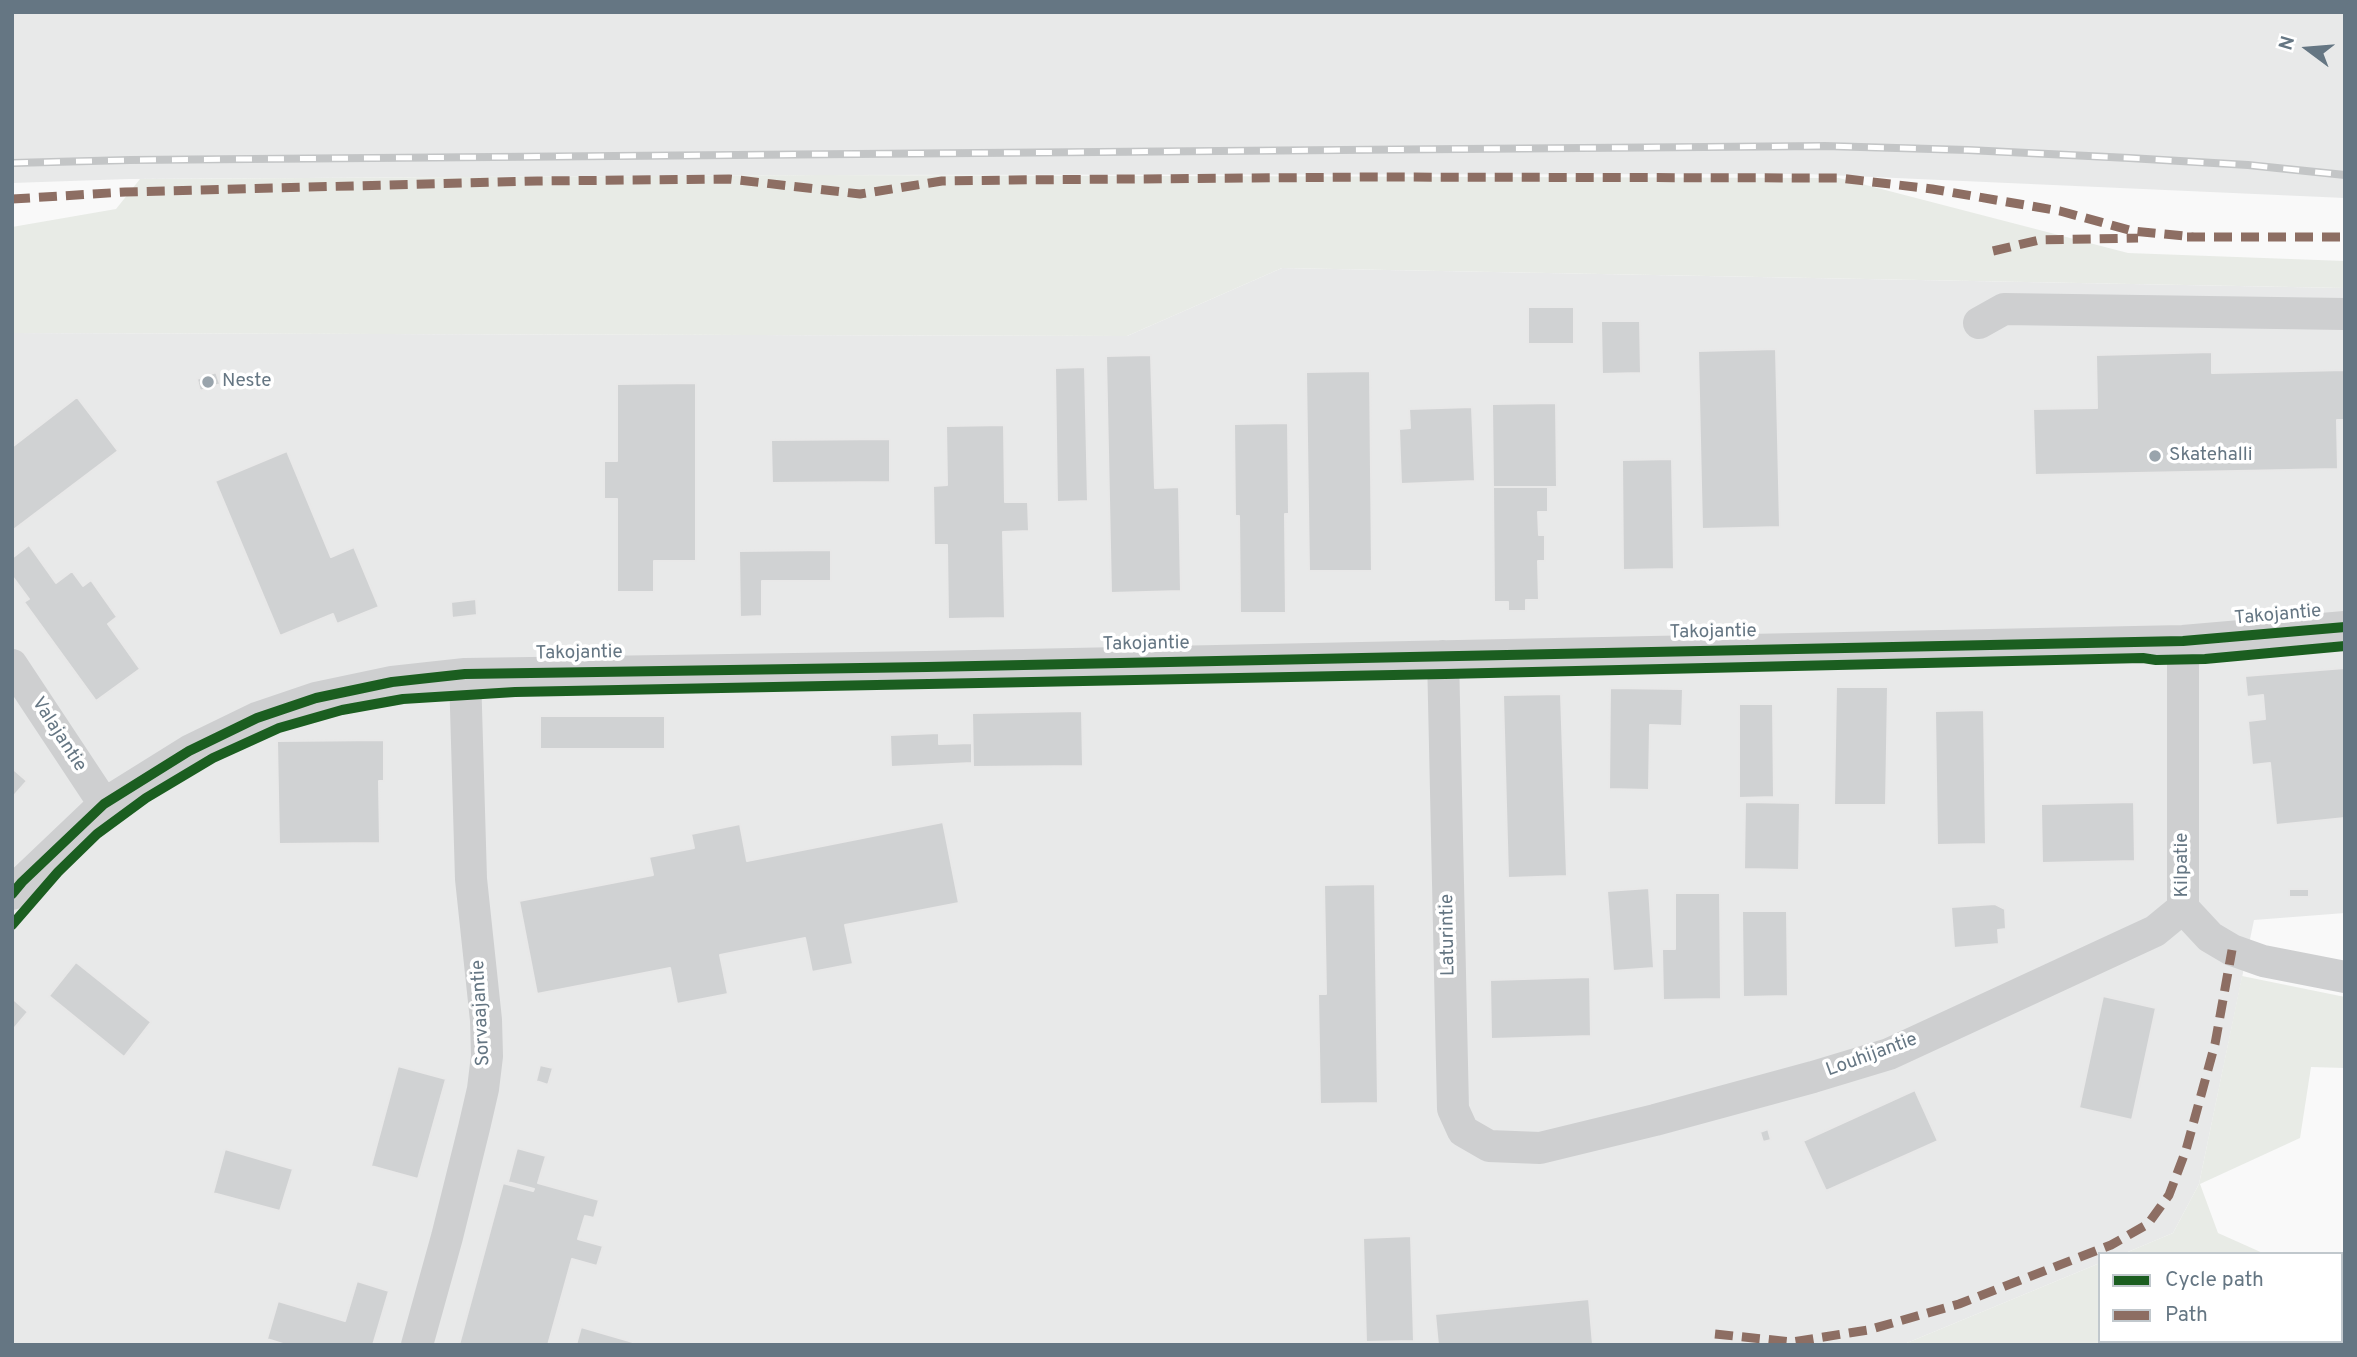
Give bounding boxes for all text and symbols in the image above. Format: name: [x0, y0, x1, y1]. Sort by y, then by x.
north arrow: [2273, 14, 2343, 84]
text: N: [2274, 33, 2301, 53]
place label: Neste: [222, 371, 271, 393]
marker: Neste: [200, 374, 216, 390]
place label: Skatehalli: [2169, 445, 2252, 467]
marker: Skatehalli: [2147, 448, 2163, 464]
street label: Takojantie: [2234, 601, 2322, 631]
street label: Takojantie: [1669, 621, 1757, 645]
street label: Takojantie: [1102, 633, 1190, 657]
street label: Takojantie: [535, 642, 623, 666]
street label: Valajantie: [26, 694, 90, 776]
street label: Kilpatie: [2172, 833, 2194, 897]
street label: Laturintie: [1437, 894, 1461, 976]
street label: Sorvaajantie: [468, 959, 496, 1067]
street label: Louhijantie: [1823, 1029, 1921, 1083]
legend: [2098, 1252, 2343, 1343]
text: Cycle path: [2165, 1267, 2264, 1294]
text: Path: [2165, 1302, 2208, 1329]

